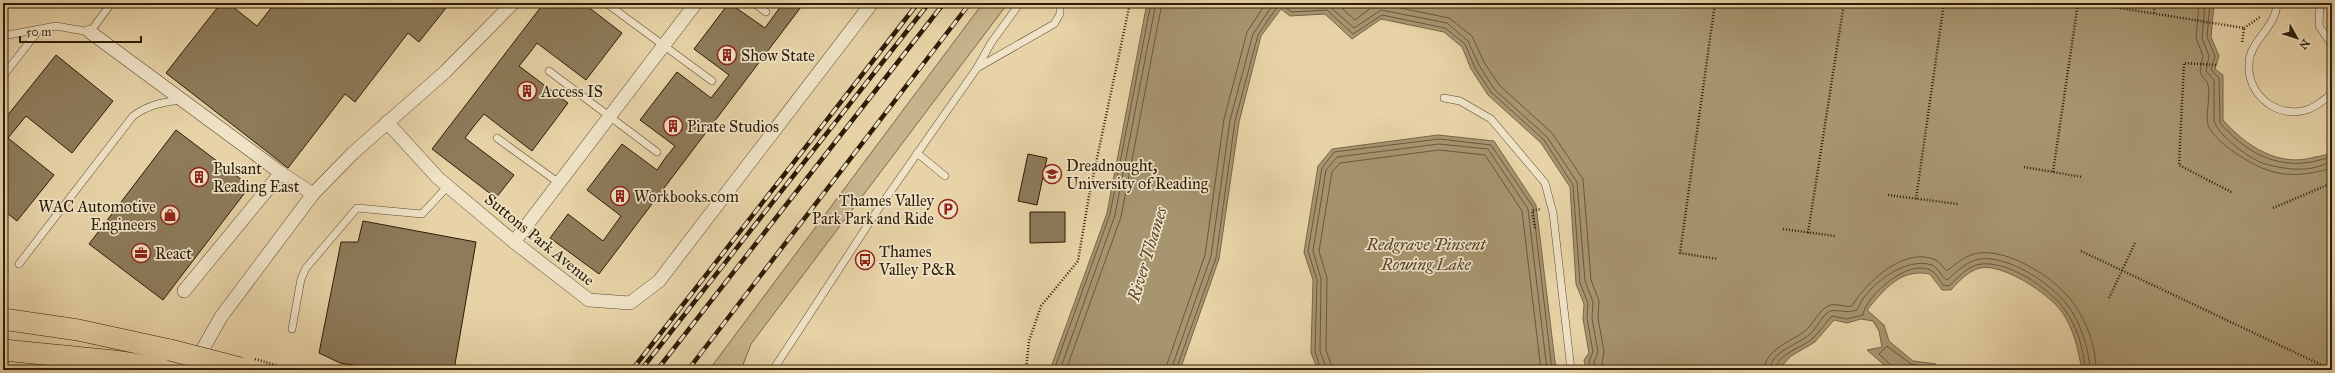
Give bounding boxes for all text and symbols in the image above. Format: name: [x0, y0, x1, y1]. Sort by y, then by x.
scale bar: [20, 18, 141, 44]
north arrow: [2277, 18, 2317, 58]
text: 50 m: [26, 25, 51, 39]
text: N: [2296, 36, 2312, 52]
building icon: Show State: [716, 44, 738, 66]
place label: Show State: [741, 46, 815, 65]
building icon: Access IS: [516, 80, 538, 102]
place label: Access IS: [540, 82, 603, 101]
building icon: Pirate Studios: [662, 115, 684, 137]
place label: Pirate Studios: [687, 117, 779, 136]
place label: Dreadnought, University of Reading: [1066, 156, 1209, 194]
place label: Pulsant Reading East: [213, 159, 300, 197]
school or university icon: Dreadnought, University of Reading: [1041, 163, 1063, 185]
building icon: Pulsant Reading East: [188, 166, 210, 188]
building icon: Workbooks.com: [609, 185, 631, 207]
place label: Workbooks.com: [634, 187, 739, 206]
street label: Suttons Park Avenue: [481, 189, 599, 290]
place label: Thames Valley Park Park and Ride: [812, 191, 934, 228]
place label: WAC Automotive Engineers: [38, 197, 156, 235]
parking icon: Thames Valley Park Park and Ride: [937, 198, 959, 220]
shop icon: WAC Automotive Engineers: [159, 204, 181, 226]
water label: River Thames: [1123, 204, 1172, 305]
water label: Redgrave Pinsent Rowing Lake: [1366, 234, 1487, 275]
office icon: React: [130, 242, 152, 264]
place label: Thames Valley P&R: [878, 242, 956, 279]
place label: React: [155, 244, 192, 263]
bus stop icon: Thames Valley P&R: [854, 249, 876, 271]

